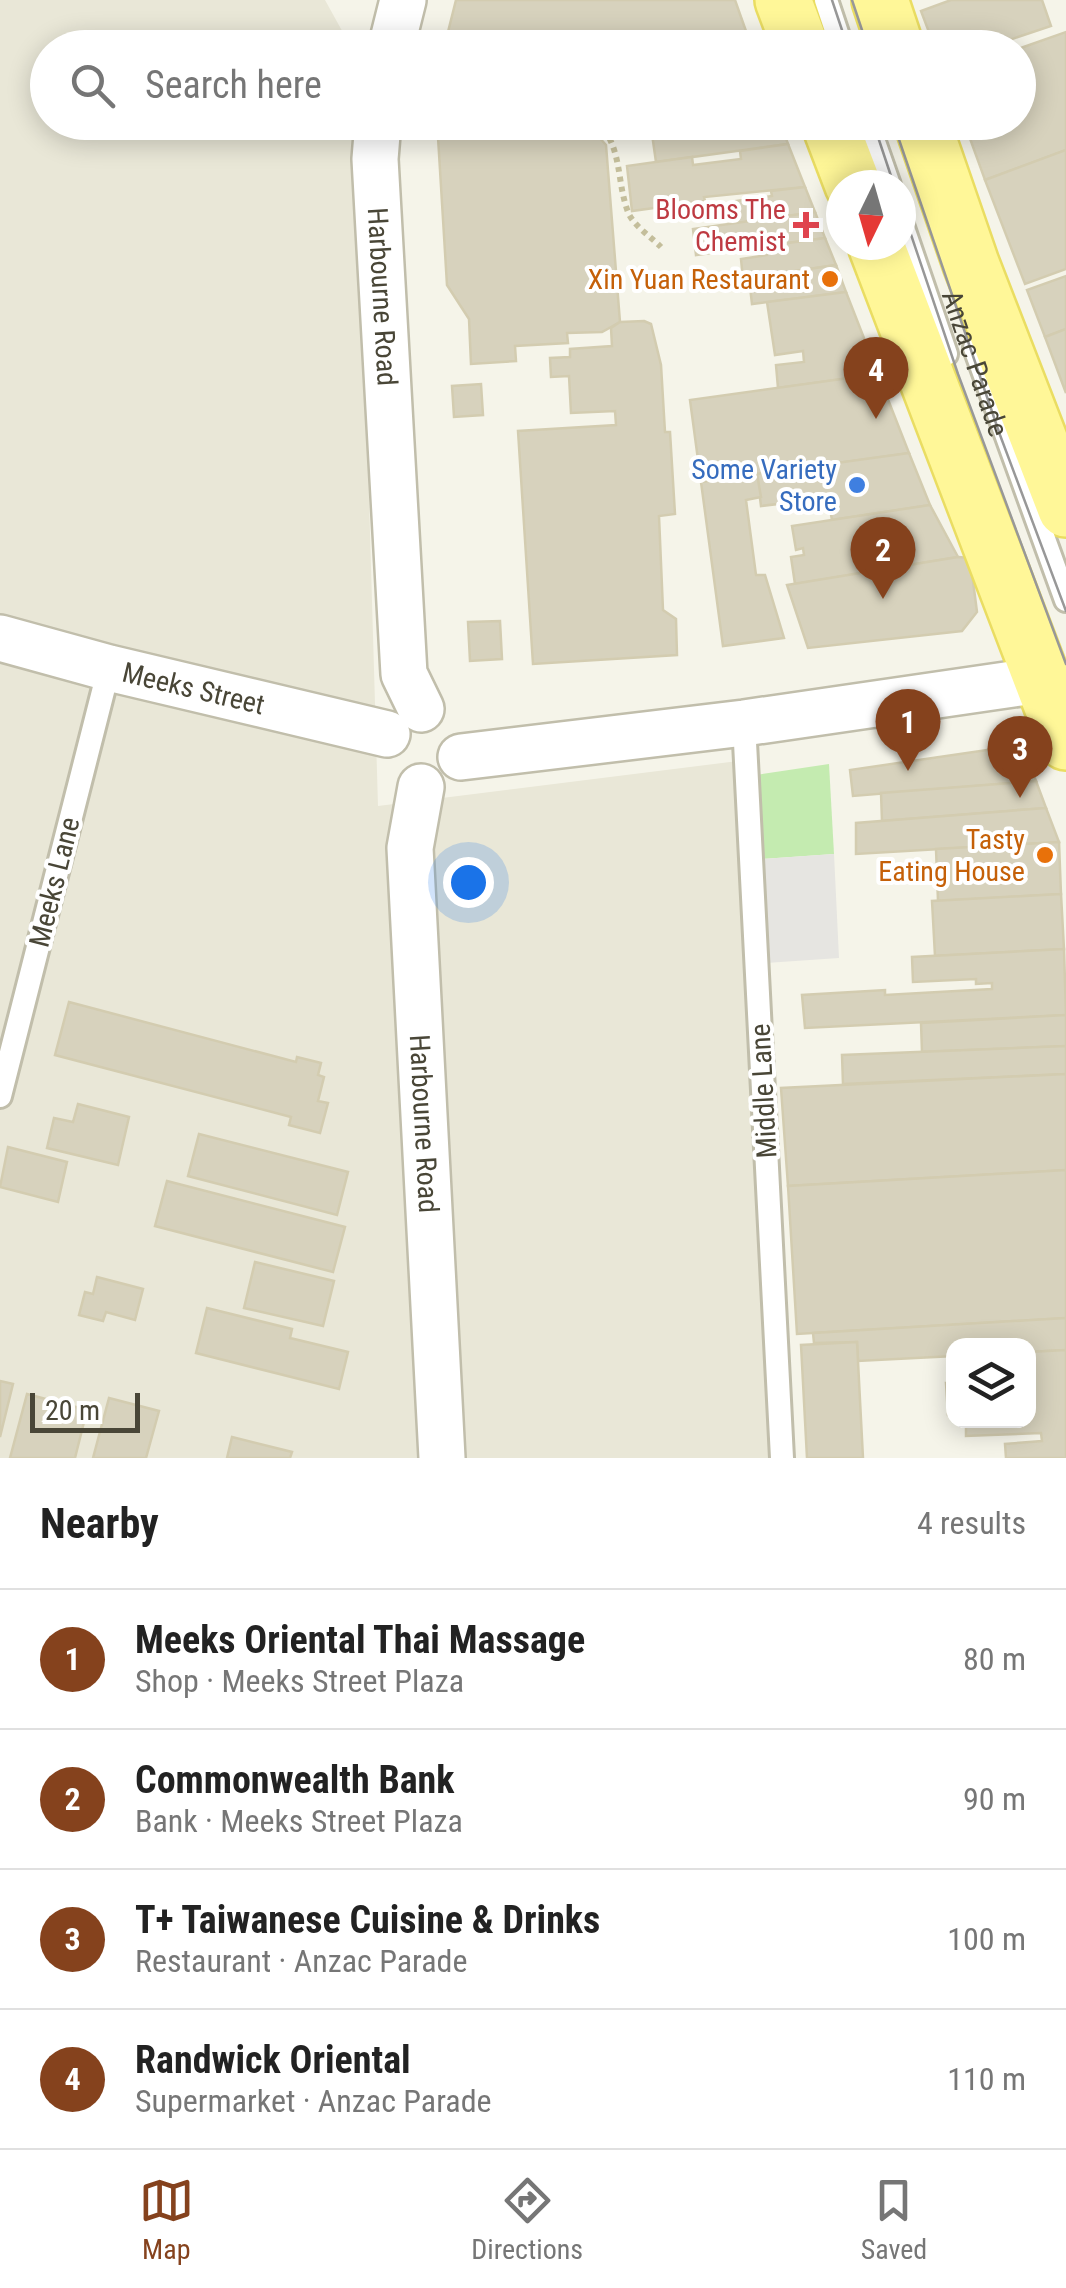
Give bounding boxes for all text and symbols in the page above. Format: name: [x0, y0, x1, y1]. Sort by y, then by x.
search box: [30, 30, 1036, 140]
icon: search: [65, 58, 120, 113]
text: Search here: [145, 63, 322, 107]
north arrow: [826, 170, 916, 260]
place label: Blooms The Chemist: [655, 193, 786, 258]
street label: Harbourne Road: [361, 207, 404, 387]
marker: Blooms The Chemist: [795, 214, 817, 236]
place label: Xin Yuan Restaurant: [588, 263, 810, 296]
marker: Xin Yuan Restaurant: [819, 268, 841, 290]
street label: Anzac Parade: [935, 286, 1015, 441]
pin: 4: [844, 336, 908, 419]
place label: Some Variety Store: [691, 453, 837, 518]
marker: Some Variety Store: [846, 474, 868, 496]
pin: 2: [850, 516, 916, 599]
street label: Meeks Street: [119, 656, 268, 721]
pin: 1: [876, 688, 940, 771]
pin: 3: [988, 716, 1052, 798]
street label: Meeks Lane: [22, 814, 87, 950]
place label: Tasty Eating House: [878, 823, 1025, 888]
marker: Tasty Eating House: [1034, 844, 1056, 866]
your location: [443, 857, 494, 908]
street label: Middle Lane: [743, 1023, 784, 1159]
street label: Harbourne Road: [403, 1034, 445, 1214]
map controls: [946, 1338, 1036, 1428]
button: layers: [946, 1338, 1036, 1428]
scale bar: [30, 1388, 140, 1432]
text: 20 m: [45, 1394, 100, 1427]
text: Nearby: [40, 1499, 159, 1548]
text: 4 results: [917, 1504, 1026, 1542]
text: Meeks Oriental Thai Massage: [135, 1618, 585, 1662]
text: 1: [64, 1640, 81, 1678]
text: 80 m: [963, 1640, 1026, 1678]
text: Shop · Meeks Street Plaza: [135, 1662, 464, 1700]
text: Commonwealth Bank: [135, 1758, 454, 1802]
text: 2: [64, 1780, 81, 1818]
text: 90 m: [963, 1780, 1026, 1818]
text: Bank · Meeks Street Plaza: [135, 1802, 463, 1840]
text: T+ Taiwanese Cuisine & Drinks: [135, 1898, 600, 1942]
text: 3: [64, 1920, 81, 1958]
text: 100 m: [947, 1920, 1026, 1958]
text: Restaurant · Anzac Parade: [135, 1942, 467, 1980]
text: Randwick Oriental: [135, 2038, 411, 2082]
text: 4: [64, 2060, 81, 2098]
text: 110 m: [947, 2060, 1026, 2098]
text: Supermarket · Anzac Parade: [135, 2082, 492, 2120]
tab: Map: [139, 2173, 194, 2266]
tab: Directions: [471, 2173, 583, 2266]
tab: Saved: [861, 2173, 927, 2266]

